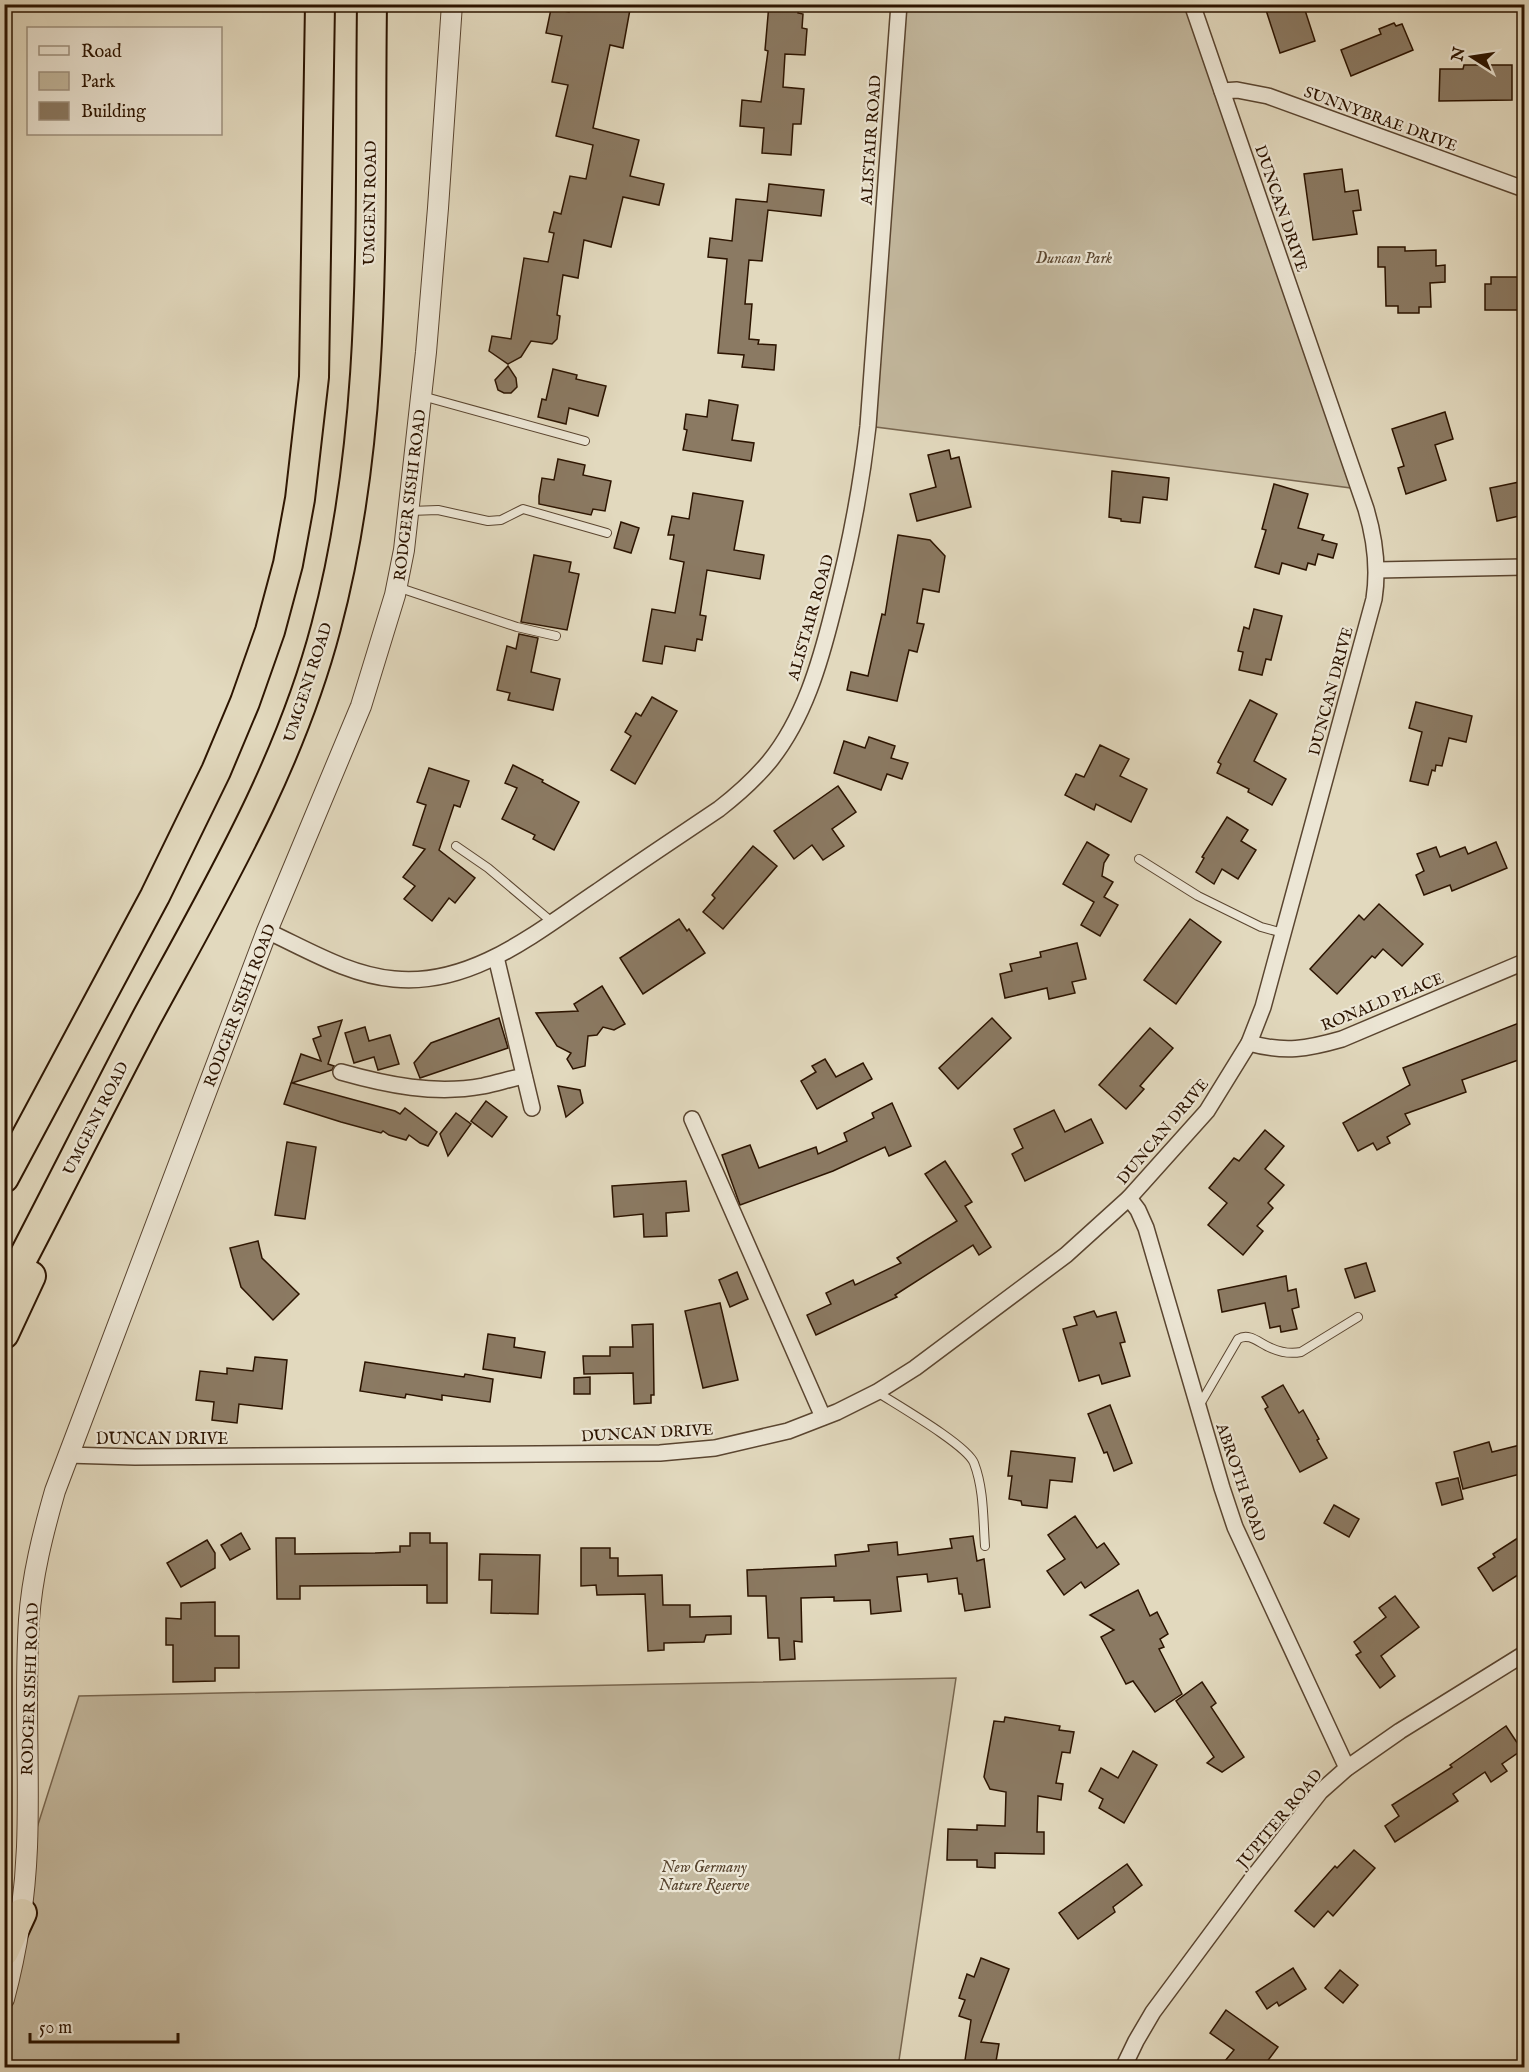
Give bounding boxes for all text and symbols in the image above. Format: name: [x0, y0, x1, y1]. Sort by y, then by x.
legend: [27, 27, 222, 135]
north arrow: [1442, 27, 1502, 87]
text: Road: [81, 41, 122, 64]
text: N: [1448, 45, 1471, 64]
text: Park: [81, 71, 116, 94]
street label: ALISTAIR ROAD: [857, 74, 887, 207]
street label: SUNNYBRAE DRIVE: [1301, 83, 1460, 157]
text: Building: [81, 101, 146, 124]
street label: UMGENI ROAD: [360, 140, 382, 266]
street label: DUNCAN DRIVE: [1249, 143, 1311, 275]
park label: Duncan Park: [1036, 249, 1113, 269]
street label: RODGER SISHI ROAD: [391, 408, 431, 582]
street label: ALISTAIR ROAD: [784, 552, 840, 684]
street label: UMGENI ROAD: [280, 620, 338, 745]
street label: DUNCAN DRIVE: [1305, 625, 1359, 758]
street label: RODGER SISHI ROAD: [201, 921, 281, 1090]
street label: RONALD PLACE: [1318, 969, 1447, 1037]
street label: UMGENI ROAD: [60, 1059, 134, 1179]
street label: DUNCAN DRIVE: [1113, 1075, 1214, 1189]
street label: ABROTH ROAD: [1210, 1420, 1270, 1545]
street label: DUNCAN DRIVE: [580, 1421, 714, 1447]
street label: DUNCAN DRIVE: [96, 1430, 228, 1450]
street label: RODGER SISHI ROAD: [18, 1602, 44, 1776]
street label: JUPITER ROAD: [1232, 1766, 1328, 1874]
park label: New Germany Nature Reserve: [659, 1858, 750, 1896]
scale bar: [30, 2006, 178, 2044]
text: 50 m: [39, 2017, 72, 2040]

